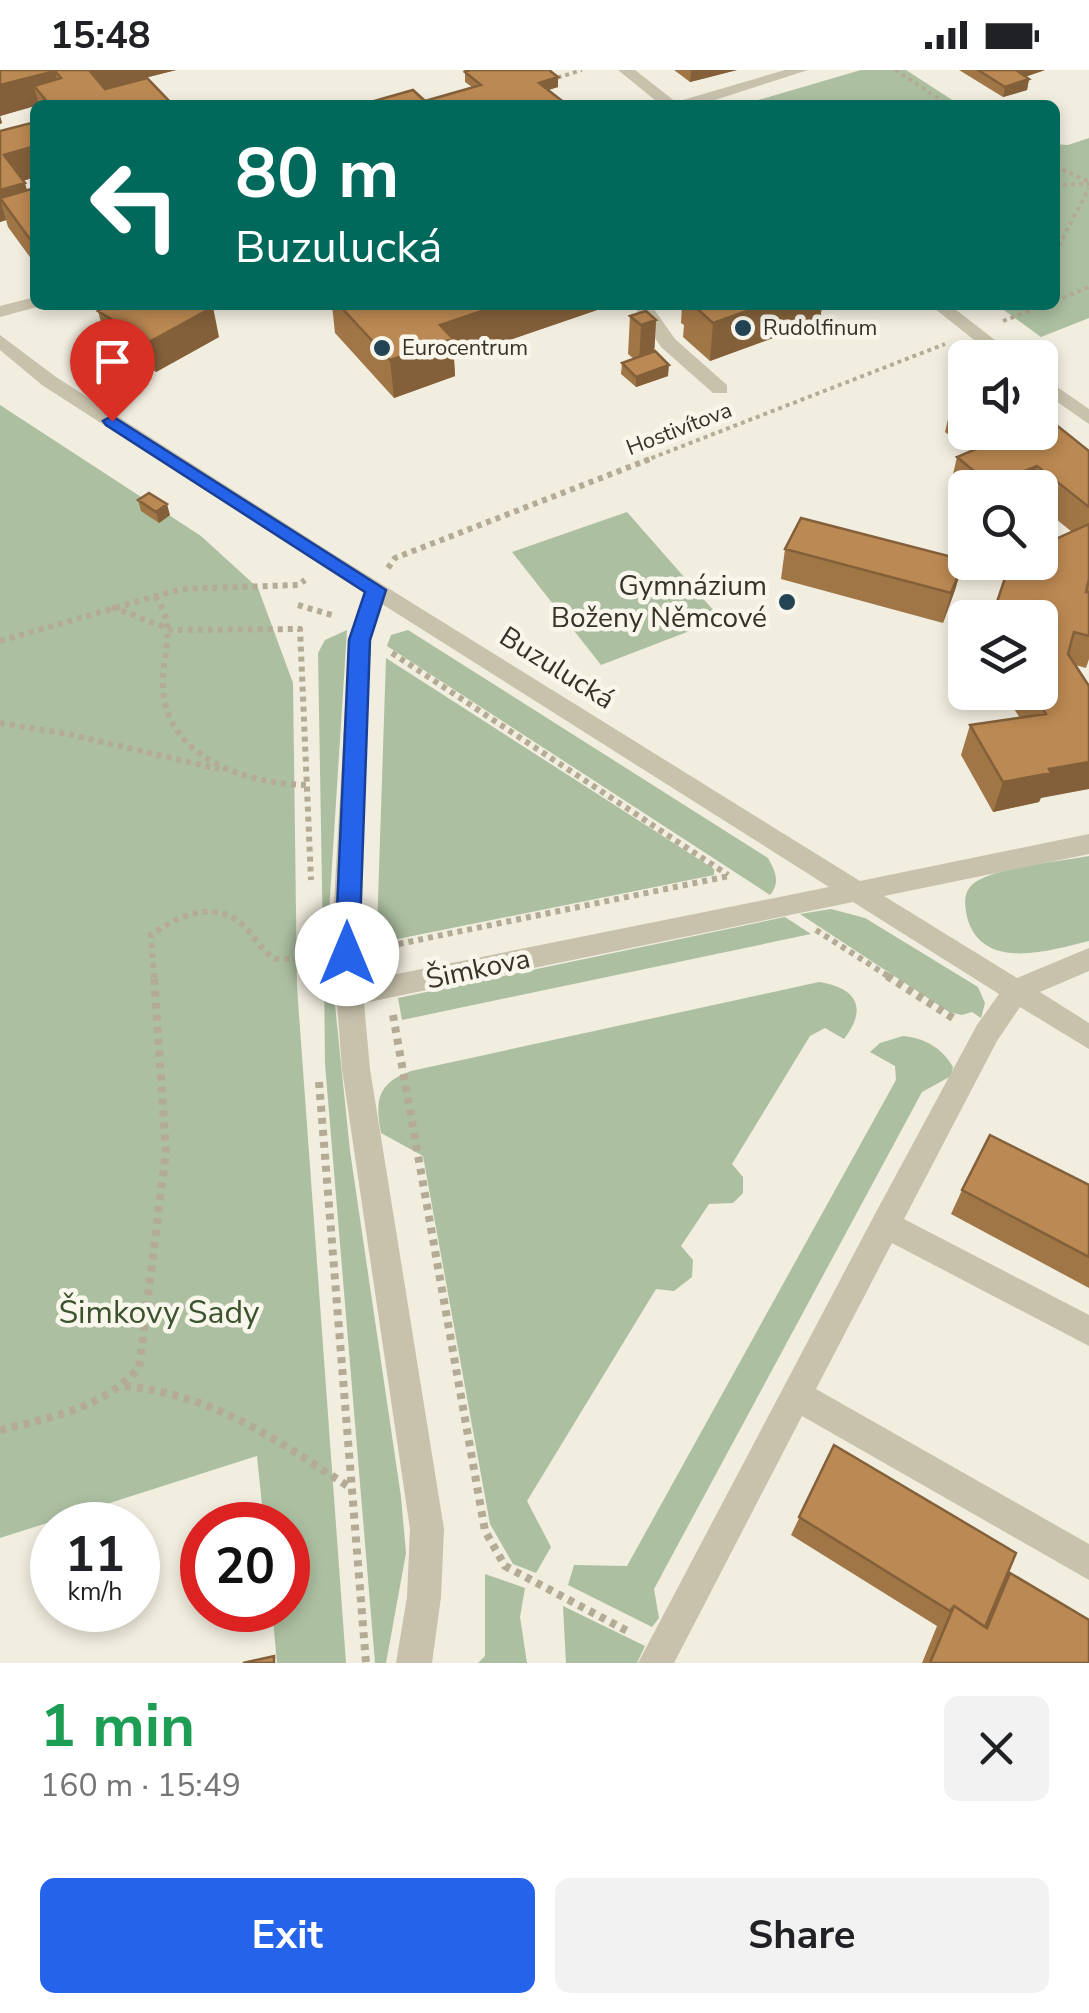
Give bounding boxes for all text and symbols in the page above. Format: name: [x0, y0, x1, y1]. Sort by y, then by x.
text: 15:48: [50, 10, 151, 61]
text: 80 m: [235, 126, 399, 222]
icon: left: [70, 140, 200, 270]
text: Buzulucká: [235, 217, 442, 278]
place label: Rudolfinum: [763, 313, 877, 343]
marker: Rudolfinum: [732, 317, 754, 339]
pin: [70, 319, 155, 422]
place label: Eurocentrum: [402, 333, 528, 363]
icon: arrive: [85, 334, 140, 389]
marker: Eurocentrum: [371, 337, 393, 359]
map controls: [948, 340, 1058, 710]
button: sound: [948, 340, 1058, 450]
street label: Hostivítova: [622, 395, 736, 463]
button: search: [948, 470, 1058, 580]
place label: Gymnázium Boženy Němcové: [551, 567, 767, 637]
marker: Gymnázium Boženy Němcové: [776, 591, 798, 613]
button: layers: [948, 600, 1058, 710]
street label: Buzulucká: [492, 618, 622, 718]
position arrow: [295, 902, 399, 1006]
street label: Šimkova: [422, 939, 534, 999]
park label: Šimkovy Sady: [58, 1291, 260, 1334]
speed limit sign: 20: [180, 1502, 310, 1632]
text: 11: [65, 1520, 125, 1589]
text: km/h: [67, 1575, 123, 1609]
text: 1 min: [40, 1685, 195, 1767]
button: close: [944, 1696, 1049, 1801]
text: 160 m · 15:49: [40, 1764, 241, 1807]
button: Exit: [40, 1878, 535, 1993]
button: Share: [555, 1878, 1049, 1993]

